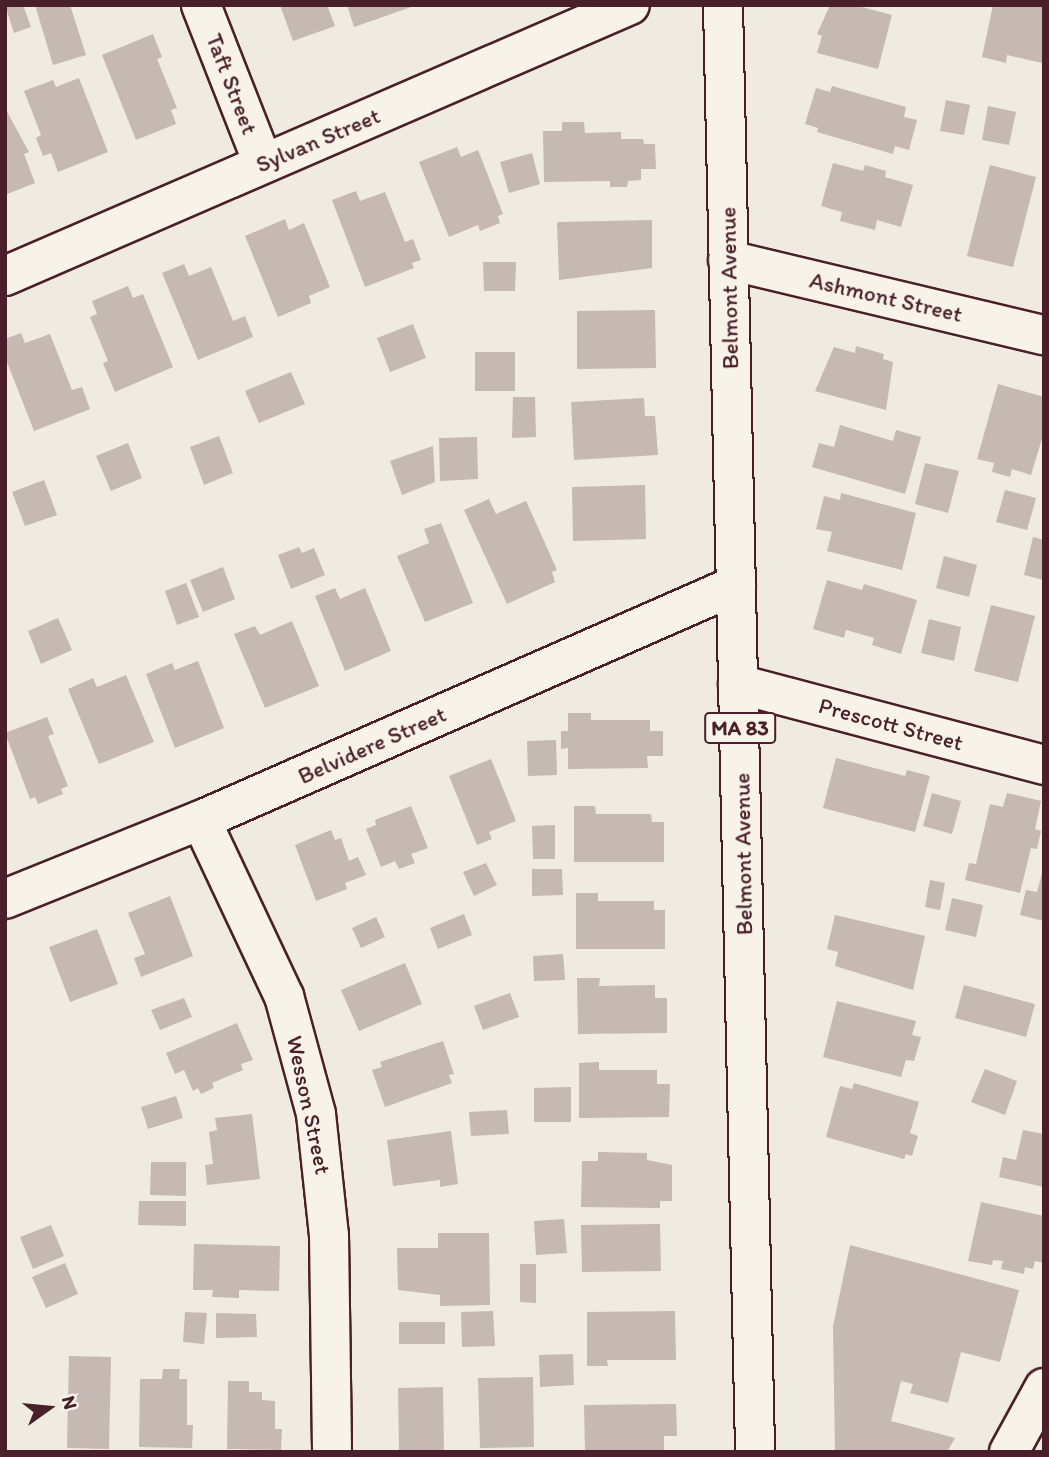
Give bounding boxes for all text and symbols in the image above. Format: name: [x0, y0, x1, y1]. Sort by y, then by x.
street label: Taft Street: [200, 30, 264, 138]
street label: Sylvan Street: [252, 102, 384, 178]
street label: Belmont Avenue: [714, 207, 744, 369]
street label: Ashmont Street: [807, 266, 965, 328]
street label: Prescott Street: [816, 691, 966, 757]
street label: Belvidere Street: [294, 700, 450, 790]
road number: MA 83: [703, 710, 777, 746]
street label: Belmont Avenue: [728, 773, 758, 935]
street label: Wesson Street: [281, 1033, 337, 1177]
north arrow: [14, 1373, 84, 1443]
text: N: [57, 1393, 83, 1412]

